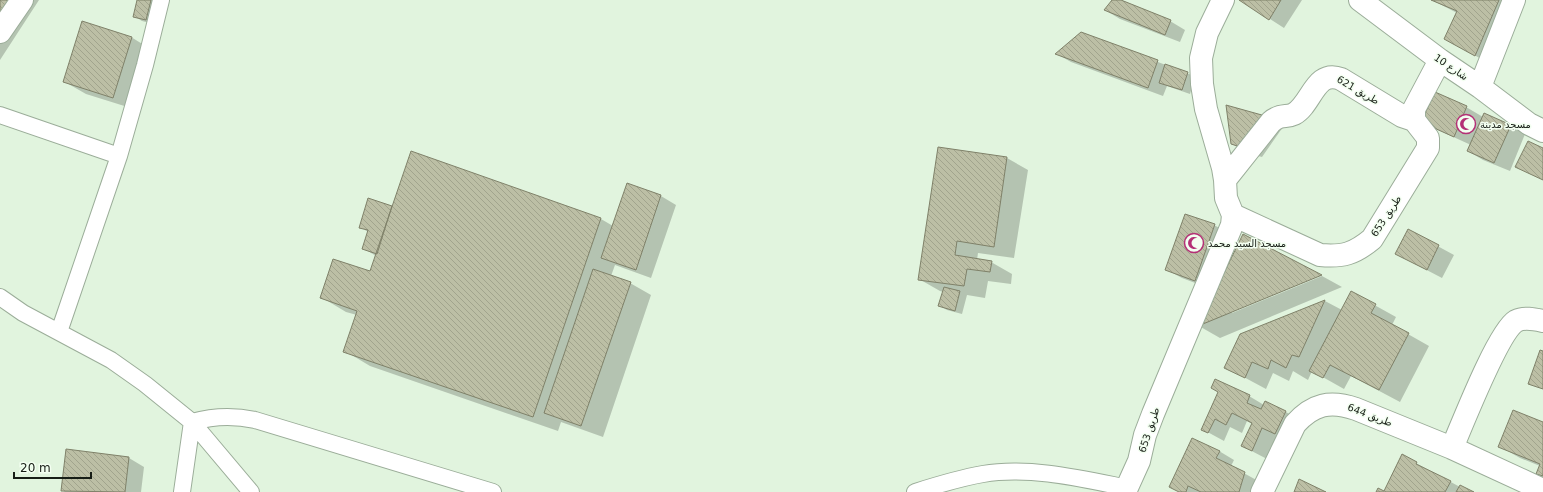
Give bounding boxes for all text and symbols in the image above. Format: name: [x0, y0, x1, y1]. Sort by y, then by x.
street label: شارع 10: [1432, 52, 1470, 83]
street label: طريق 621: [1335, 74, 1381, 107]
mosque icon: مسجد مدينة: [1455, 113, 1477, 135]
place label: مسجد مدينة: [1480, 119, 1531, 130]
street label: طريق 653: [1369, 193, 1403, 239]
mosque icon: مسجد السيد محمد: [1183, 232, 1205, 254]
place label: مسجد السيد محمد: [1208, 238, 1286, 249]
street label: طريق 644: [1346, 401, 1394, 429]
street label: طريق 653: [1137, 406, 1161, 454]
scale bar: [14, 454, 91, 480]
text: 20 m: [20, 461, 51, 475]

